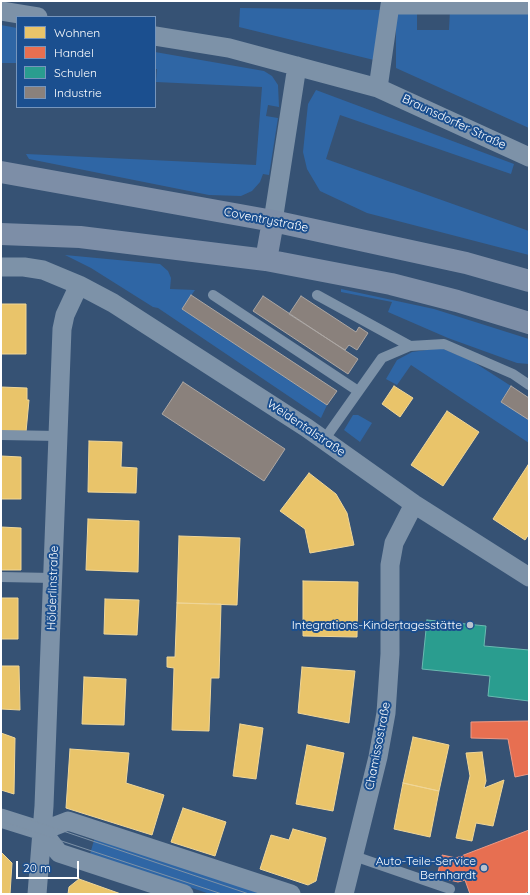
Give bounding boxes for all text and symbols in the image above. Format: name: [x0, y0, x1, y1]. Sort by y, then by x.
legend: [16, 16, 156, 108]
text: Wohnen: [54, 25, 100, 40]
text: Handel: [54, 45, 94, 60]
text: Schulen: [54, 65, 97, 80]
text: Industrie: [54, 85, 102, 100]
street label: Braunsdorfer Straße: [400, 92, 508, 152]
street label: Coventrystraße: [222, 205, 310, 235]
street label: Weidentalstraße: [264, 396, 348, 460]
street label: Hölderlinstraße: [44, 545, 62, 631]
place label: Integrations-Kindertagesstätte: [292, 618, 462, 632]
marker: Integrations-Kindertagesstätte: [465, 620, 475, 630]
street label: Chamissostraße: [362, 701, 394, 791]
scale bar: [18, 853, 81, 879]
place label: Auto-Teile-Service Bernhardt: [376, 854, 476, 882]
text: 20 m: [23, 860, 51, 875]
marker: Auto-Teile-Service Bernhardt: [479, 863, 489, 873]

